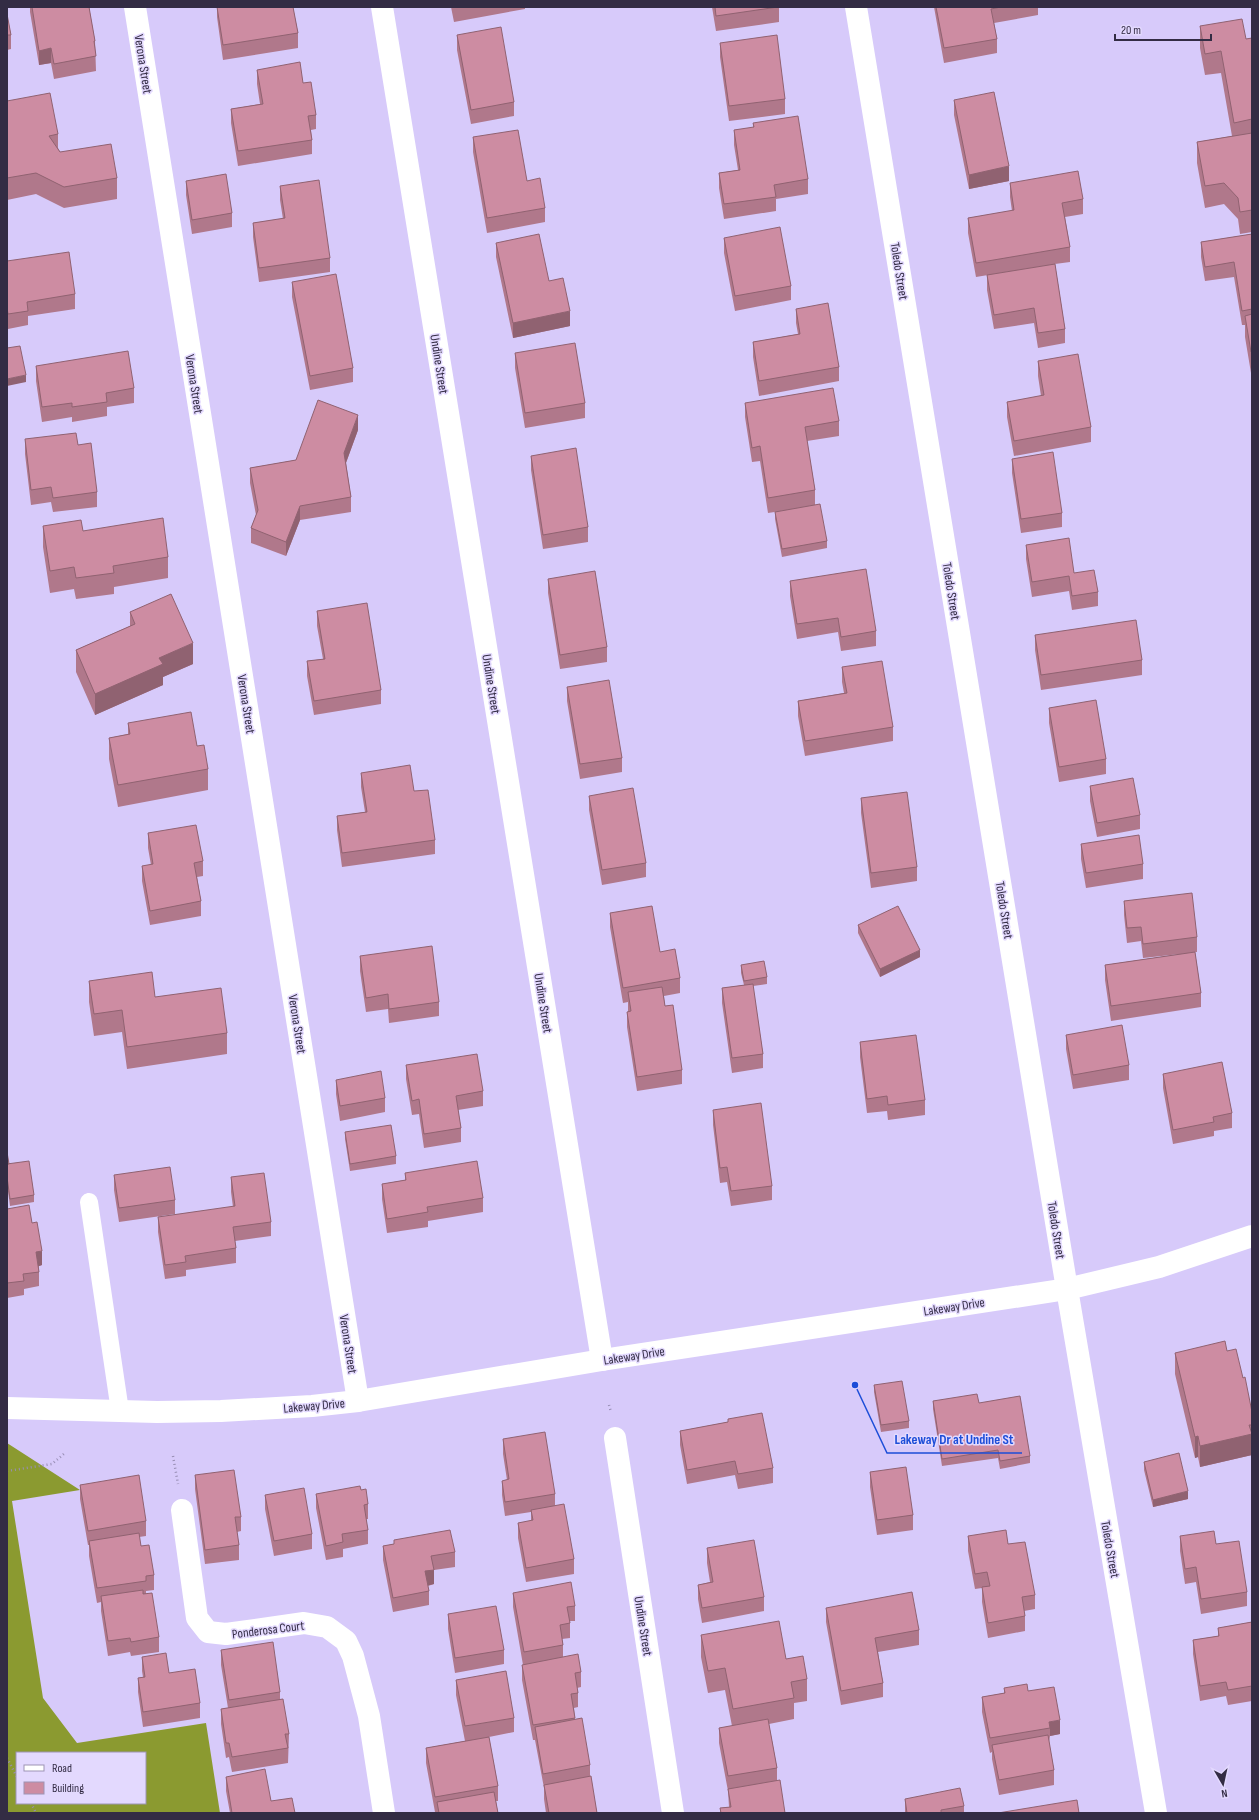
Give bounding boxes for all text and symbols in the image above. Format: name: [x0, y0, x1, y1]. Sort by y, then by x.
scale bar: [1115, 16, 1211, 42]
text: 20 m: [1121, 23, 1141, 38]
street label: Verona Street: [130, 33, 156, 95]
street label: Toledo Street: [887, 241, 911, 301]
street label: Undine Street: [426, 333, 452, 395]
street label: Verona Street: [181, 353, 207, 415]
street label: Toledo Street: [939, 561, 963, 621]
street label: Undine Street: [478, 653, 504, 715]
street label: Verona Street: [233, 673, 259, 735]
street label: Toledo Street: [992, 880, 1016, 940]
street label: Undine Street: [530, 972, 556, 1034]
street label: Verona Street: [284, 993, 310, 1055]
street label: Toledo Street: [1044, 1200, 1068, 1260]
street label: Lakeway Drive: [922, 1294, 986, 1320]
street label: Verona Street: [335, 1313, 361, 1375]
street label: Lakeway Drive: [602, 1343, 666, 1369]
street label: Lakeway Drive: [283, 1395, 345, 1417]
callout: Lakeway Dr at Undine St: [887, 1427, 1022, 1453]
text: Lakeway Dr at Undine St: [895, 1431, 1014, 1448]
street label: Toledo Street: [1097, 1519, 1123, 1579]
street label: Undine Street: [630, 1595, 656, 1657]
street label: Ponderosa Court: [231, 1618, 305, 1642]
legend: [16, 1752, 146, 1804]
text: Road: [52, 1761, 72, 1776]
north arrow: [1203, 1764, 1243, 1804]
text: Building: [52, 1781, 84, 1796]
text: N: [1220, 1787, 1228, 1800]

